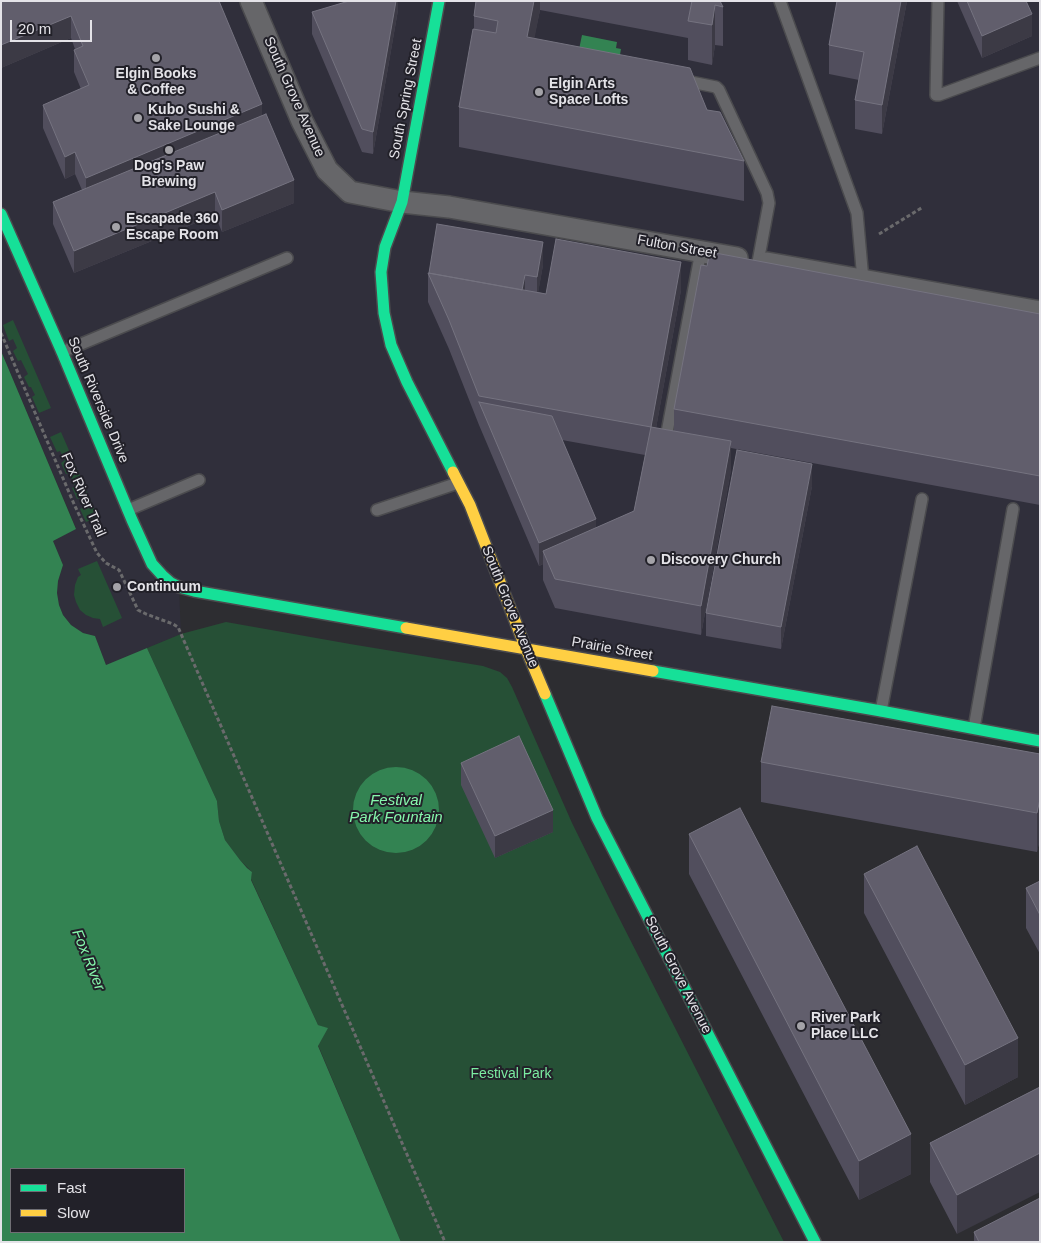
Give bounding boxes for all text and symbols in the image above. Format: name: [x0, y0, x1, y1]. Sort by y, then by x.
scale bar: [12, 10, 95, 42]
text: 20 m: [18, 20, 51, 37]
street label: South Grove Avenue: [260, 34, 328, 160]
street label: South Spring Street: [386, 37, 426, 161]
marker: Elgin Books & Coffee: [150, 52, 162, 64]
place label: Elgin Books & Coffee: [116, 66, 196, 98]
place label: Elgin Arts Space Lofts: [549, 76, 628, 108]
marker: Elgin Arts Space Lofts: [533, 86, 545, 98]
place label: Kubo Sushi & Sake Lounge: [148, 102, 240, 134]
marker: Kubo Sushi & Sake Lounge: [132, 112, 144, 124]
marker: Dog's Paw Brewing: [163, 144, 175, 156]
place label: Dog's Paw Brewing: [134, 158, 204, 190]
place label: Escapade 360 Escape Room: [126, 211, 219, 243]
marker: Escapade 360 Escape Room: [110, 221, 122, 233]
street label: Fulton Street: [636, 232, 718, 262]
street label: South Riverside Drive: [64, 334, 132, 466]
street label: Fox River Trail: [57, 450, 109, 540]
street label: South Grove Avenue: [478, 544, 542, 670]
place label: Discovery Church: [661, 552, 781, 568]
marker: Discovery Church: [645, 554, 657, 566]
place label: Continuum: [127, 579, 201, 595]
marker: Continuum: [111, 581, 123, 593]
street label: Prairie Street: [570, 634, 654, 664]
water label: Festival Park Fountain: [349, 792, 443, 827]
street label: South Grove Avenue: [641, 913, 715, 1037]
water label: Fox River: [68, 927, 108, 993]
place label: River Park Place LLC: [811, 1010, 880, 1042]
marker: River Park Place LLC: [795, 1020, 807, 1032]
park label: Festival Park: [471, 1066, 551, 1082]
legend: [10, 1168, 185, 1233]
text: Fast: [57, 1179, 86, 1196]
text: Slow: [57, 1204, 90, 1221]

